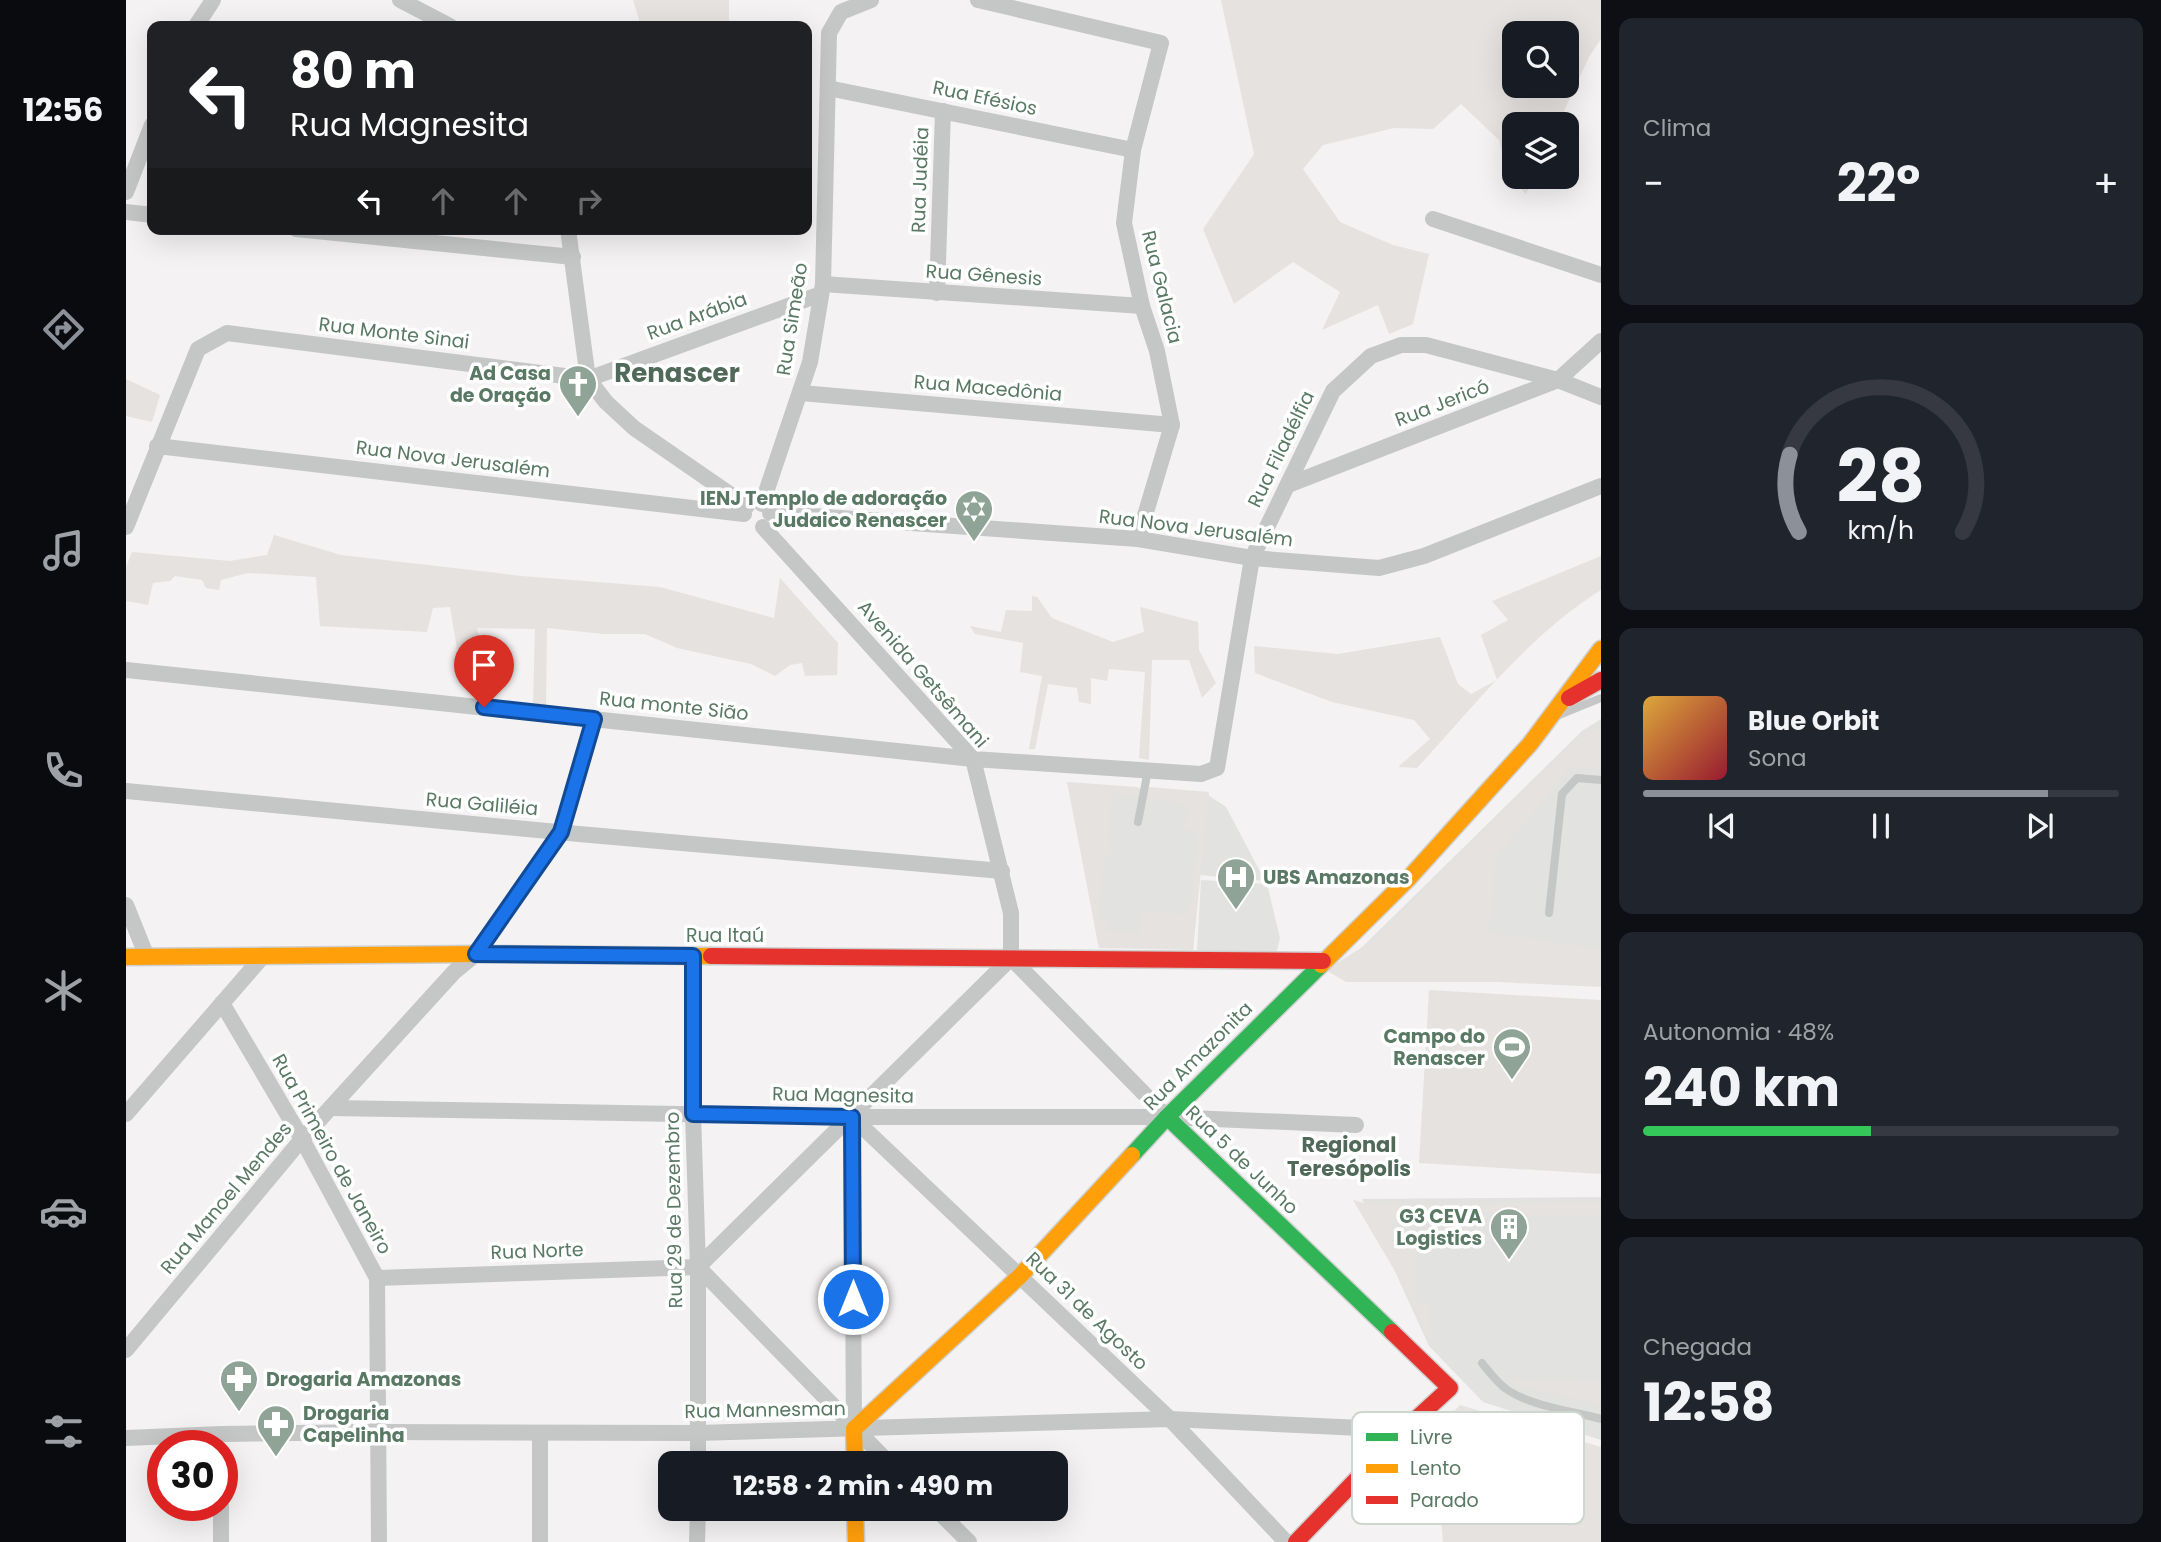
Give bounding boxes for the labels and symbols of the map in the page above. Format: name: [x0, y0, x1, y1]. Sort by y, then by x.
street label: Rua Efésios: [930, 74, 1040, 122]
street label: Rua Judéia: [905, 127, 935, 233]
street label: Rua Galacia: [1135, 228, 1189, 346]
street label: Rua Gênesis: [925, 257, 1043, 293]
street label: Rua Simeão: [770, 261, 814, 377]
street label: Rua Arábia: [643, 285, 751, 347]
street label: Rua Monte Sinai: [317, 310, 471, 356]
district label: Renascer: [614, 355, 740, 391]
place label: Ad Casa de Oração: [450, 360, 551, 409]
church icon: Ad Casa de Oração: [557, 363, 599, 418]
street label: Rua Macedônia: [913, 368, 1063, 408]
street label: Rua Jericó: [1391, 373, 1493, 433]
street label: Rua Filadélfia: [1241, 386, 1321, 512]
street label: Rua Nova Jerusalém: [354, 434, 552, 484]
place label: IENJ Templo de adoração Judaico Renascer: [700, 485, 947, 534]
synagogue icon: IENJ Templo de adoração Judaico Renascer: [953, 488, 995, 543]
street label: Rua Nova Jerusalém: [1097, 503, 1295, 553]
street label: Avenida Getsêmani: [851, 594, 995, 754]
pin: [454, 635, 514, 707]
street label: Rua monte Sião: [598, 685, 750, 727]
street label: Rua Galiléia: [425, 786, 539, 822]
hospital icon: UBS Amazonas: [1215, 856, 1257, 911]
place label: UBS Amazonas: [1263, 864, 1410, 891]
street label: Rua Itaú: [686, 922, 764, 949]
street label: Rua Amazonita: [1137, 995, 1259, 1117]
place label: Campo do Renascer: [1383, 1023, 1485, 1072]
sports icon: Campo do Renascer: [1491, 1026, 1533, 1081]
street label: Rua Primeiro de Janeiro: [266, 1049, 398, 1259]
street label: Rua Magnesita: [772, 1080, 914, 1110]
street label: Rua 5 de Junho: [1180, 1099, 1304, 1221]
street label: Rua 29 de Dezembro: [659, 1111, 689, 1309]
street label: Rua Manoel Mendes: [154, 1116, 298, 1280]
district label: Regional Teresópolis: [1287, 1130, 1411, 1183]
place label: G3 CEVA Logistics: [1396, 1203, 1482, 1252]
building icon: G3 CEVA Logistics: [1488, 1206, 1530, 1261]
street label: Rua Norte: [490, 1236, 584, 1266]
street label: Rua 31 de Agosto: [1020, 1246, 1154, 1376]
position arrow: [816, 1262, 890, 1336]
pharmacy icon: Drogaria Amazonas: [218, 1358, 260, 1413]
place label: Drogaria Amazonas: [266, 1366, 461, 1393]
street label: Rua Mannesman: [684, 1395, 846, 1425]
place label: Drogaria Capelinha: [303, 1400, 405, 1449]
pharmacy icon: Drogaria Capelinha: [255, 1403, 297, 1458]
legend: [1352, 1412, 1584, 1524]
text: Livre: [1410, 1424, 1452, 1451]
speed limit sign: 30: [147, 1430, 238, 1521]
text: Lento: [1410, 1455, 1461, 1482]
text: Parado: [1410, 1487, 1479, 1514]

